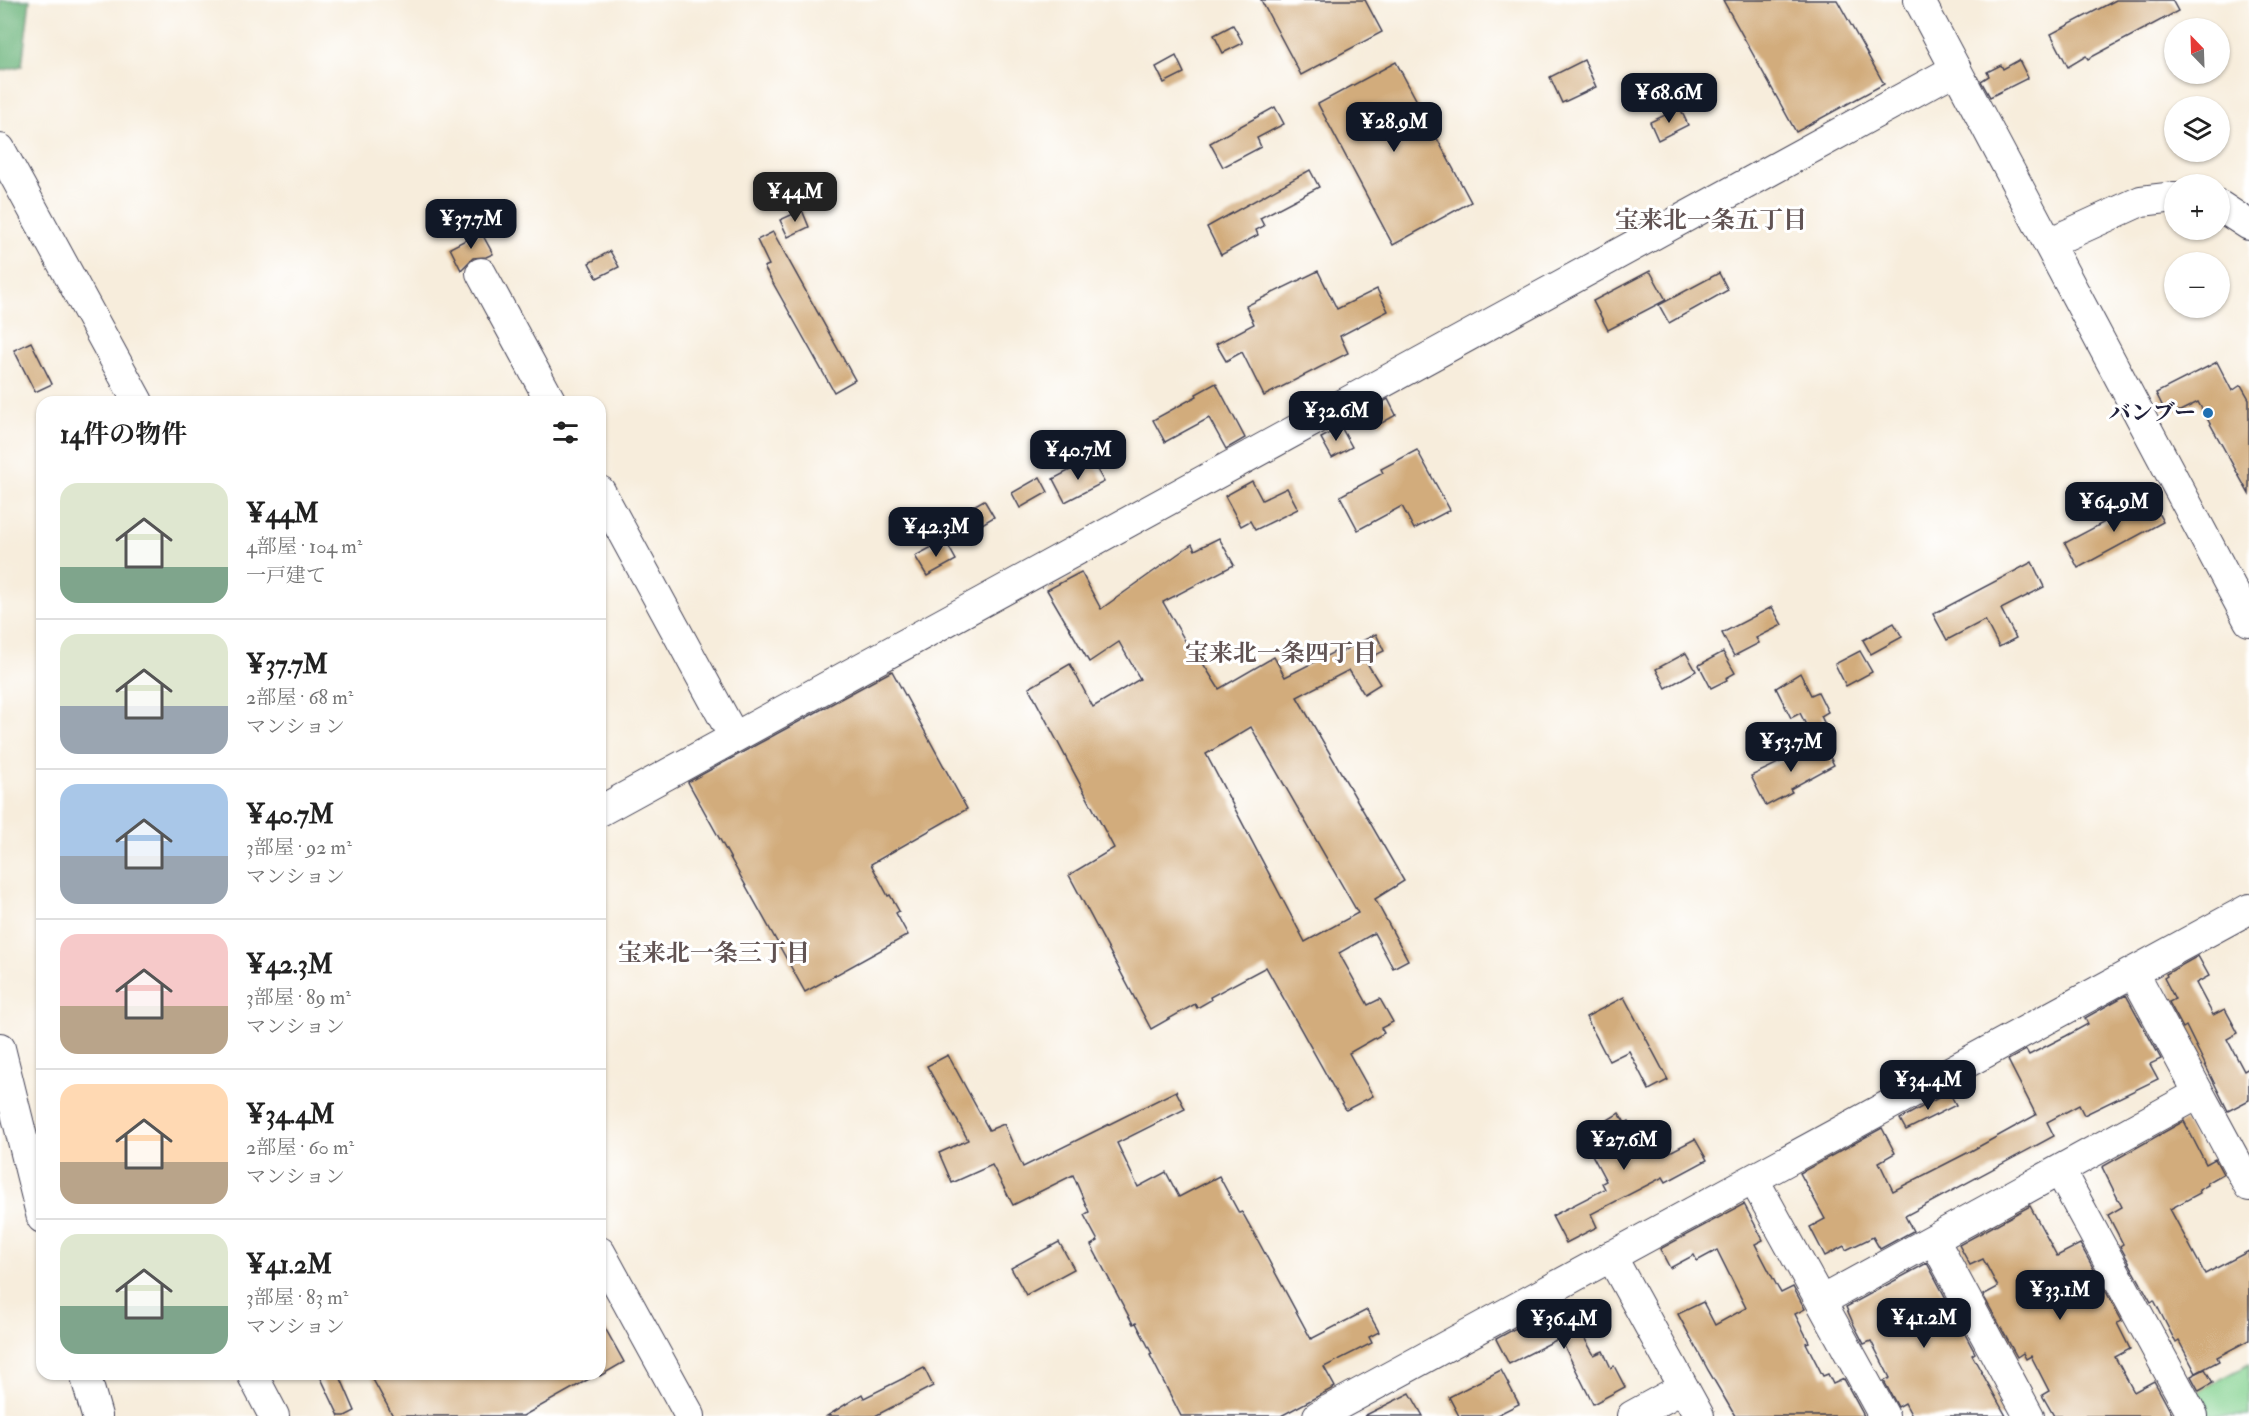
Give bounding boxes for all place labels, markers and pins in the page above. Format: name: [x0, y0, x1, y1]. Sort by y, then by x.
pin: ¥68.6M: [1620, 73, 1718, 124]
pin: ¥28.9M: [1345, 102, 1443, 153]
pin: ¥44M: [759, 172, 831, 223]
pin: ¥37.7M: [422, 199, 520, 250]
pin: ¥32.6M: [1287, 391, 1385, 442]
place label: バンブー: [2109, 399, 2196, 427]
marker: バンブー: [2201, 406, 2215, 420]
pin: ¥40.7M: [1029, 430, 1127, 481]
pin: ¥64.9M: [2065, 482, 2163, 533]
pin: ¥42.3M: [887, 507, 985, 558]
pin: ¥53.7M: [1742, 722, 1840, 773]
pin: ¥34.4M: [1879, 1060, 1977, 1111]
pin: ¥27.6M: [1575, 1120, 1673, 1171]
pin: ¥33.1M: [2011, 1270, 2109, 1321]
pin: ¥41.2M: [1875, 1298, 1973, 1349]
pin: ¥36.4M: [1515, 1299, 1613, 1350]

